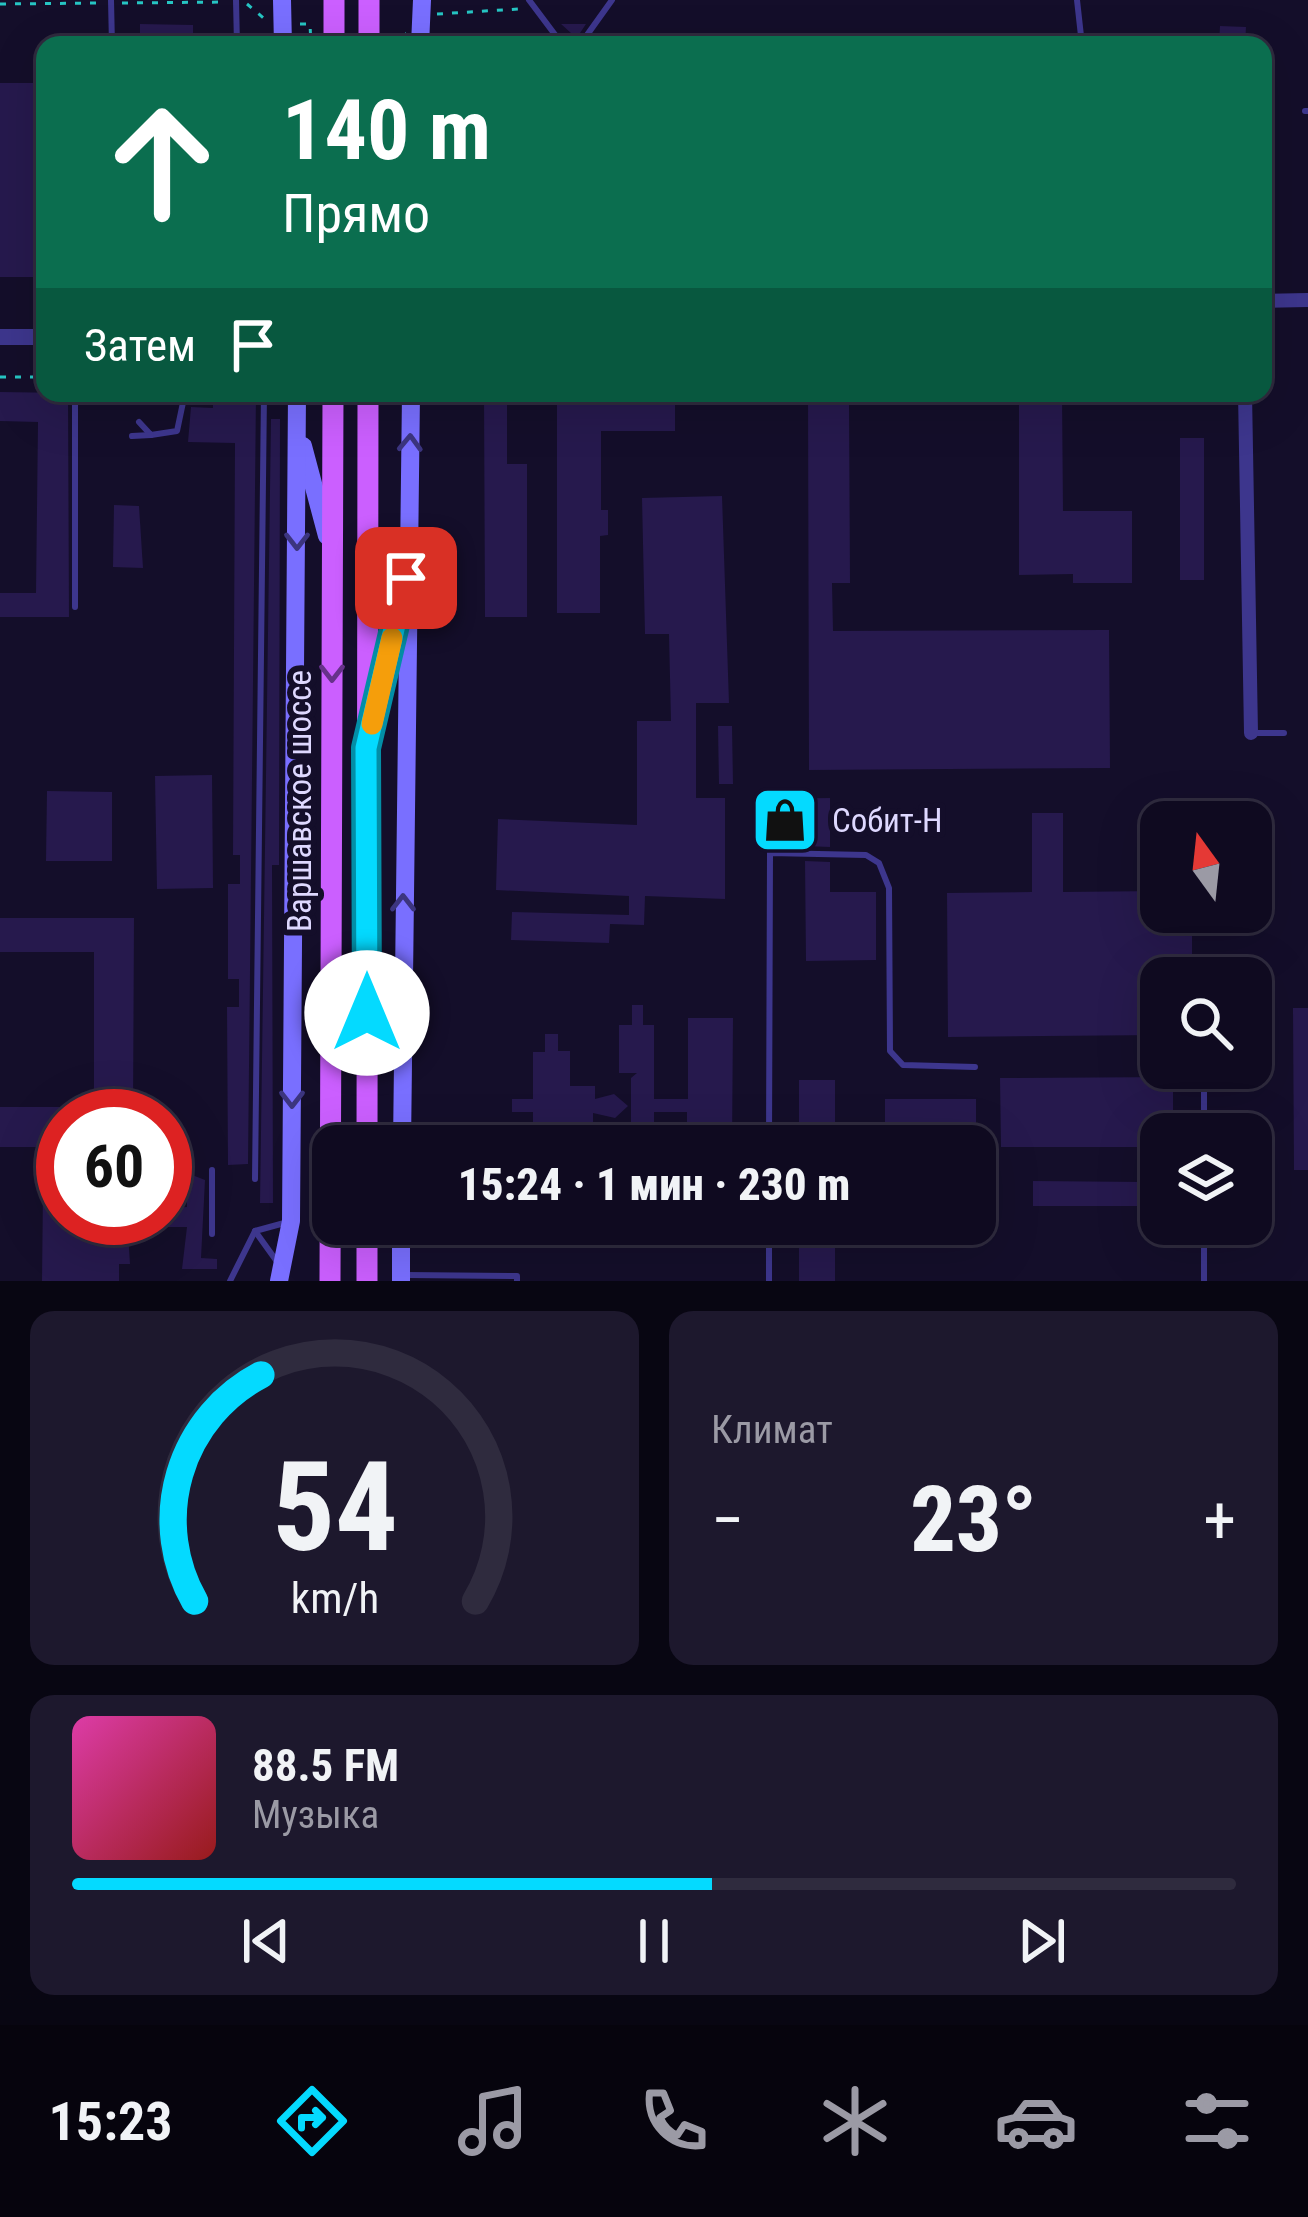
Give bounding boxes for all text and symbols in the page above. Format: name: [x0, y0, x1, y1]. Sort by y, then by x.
text: 140 m: [282, 81, 491, 180]
icon: ahead: [84, 84, 240, 240]
text: Прямо: [282, 182, 430, 245]
icon: arrive: [220, 312, 286, 378]
text: Затем: [84, 319, 196, 372]
one-way arrow: [396, 433, 422, 452]
pin: [355, 527, 457, 629]
one-way arrow: [284, 532, 310, 551]
icon: arrive: [373, 545, 439, 611]
one-way arrow: [319, 665, 345, 683]
street label: Варшавское шоссе: [280, 670, 319, 932]
shop icon: Собит-Н: [750, 785, 820, 855]
place label: Собит-Н: [832, 801, 943, 840]
north arrow: [1140, 801, 1272, 933]
map controls: [1140, 801, 1272, 1245]
one-way arrow: [390, 893, 416, 912]
position arrow: [304, 950, 430, 1076]
button: search: [1140, 957, 1272, 1089]
speed limit sign: 60: [36, 1089, 192, 1245]
one-way arrow: [279, 1091, 305, 1109]
button: layers: [1140, 1113, 1272, 1245]
text: 15:24 · 1 мин · 230 m: [458, 1158, 850, 1211]
text: Климат: [711, 1407, 833, 1453]
text: 54: [271, 1434, 398, 1580]
text: 23°: [910, 1468, 1037, 1573]
text: −: [711, 1482, 744, 1559]
text: +: [1203, 1482, 1236, 1559]
text: km/h: [290, 1573, 379, 1623]
text: 88.5 FM: [252, 1739, 399, 1792]
text: Музыка: [252, 1792, 379, 1838]
icon: previous: [233, 1908, 299, 1974]
icon: pause: [621, 1908, 687, 1974]
icon: next: [1009, 1908, 1075, 1974]
icon: directions: [270, 2079, 354, 2163]
icon: music: [451, 2079, 535, 2163]
icon: phone: [632, 2079, 716, 2163]
icon: climate: [813, 2079, 897, 2163]
icon: car: [994, 2079, 1078, 2163]
icon: filters: [1175, 2079, 1259, 2163]
text: 15:23: [49, 2090, 173, 2153]

